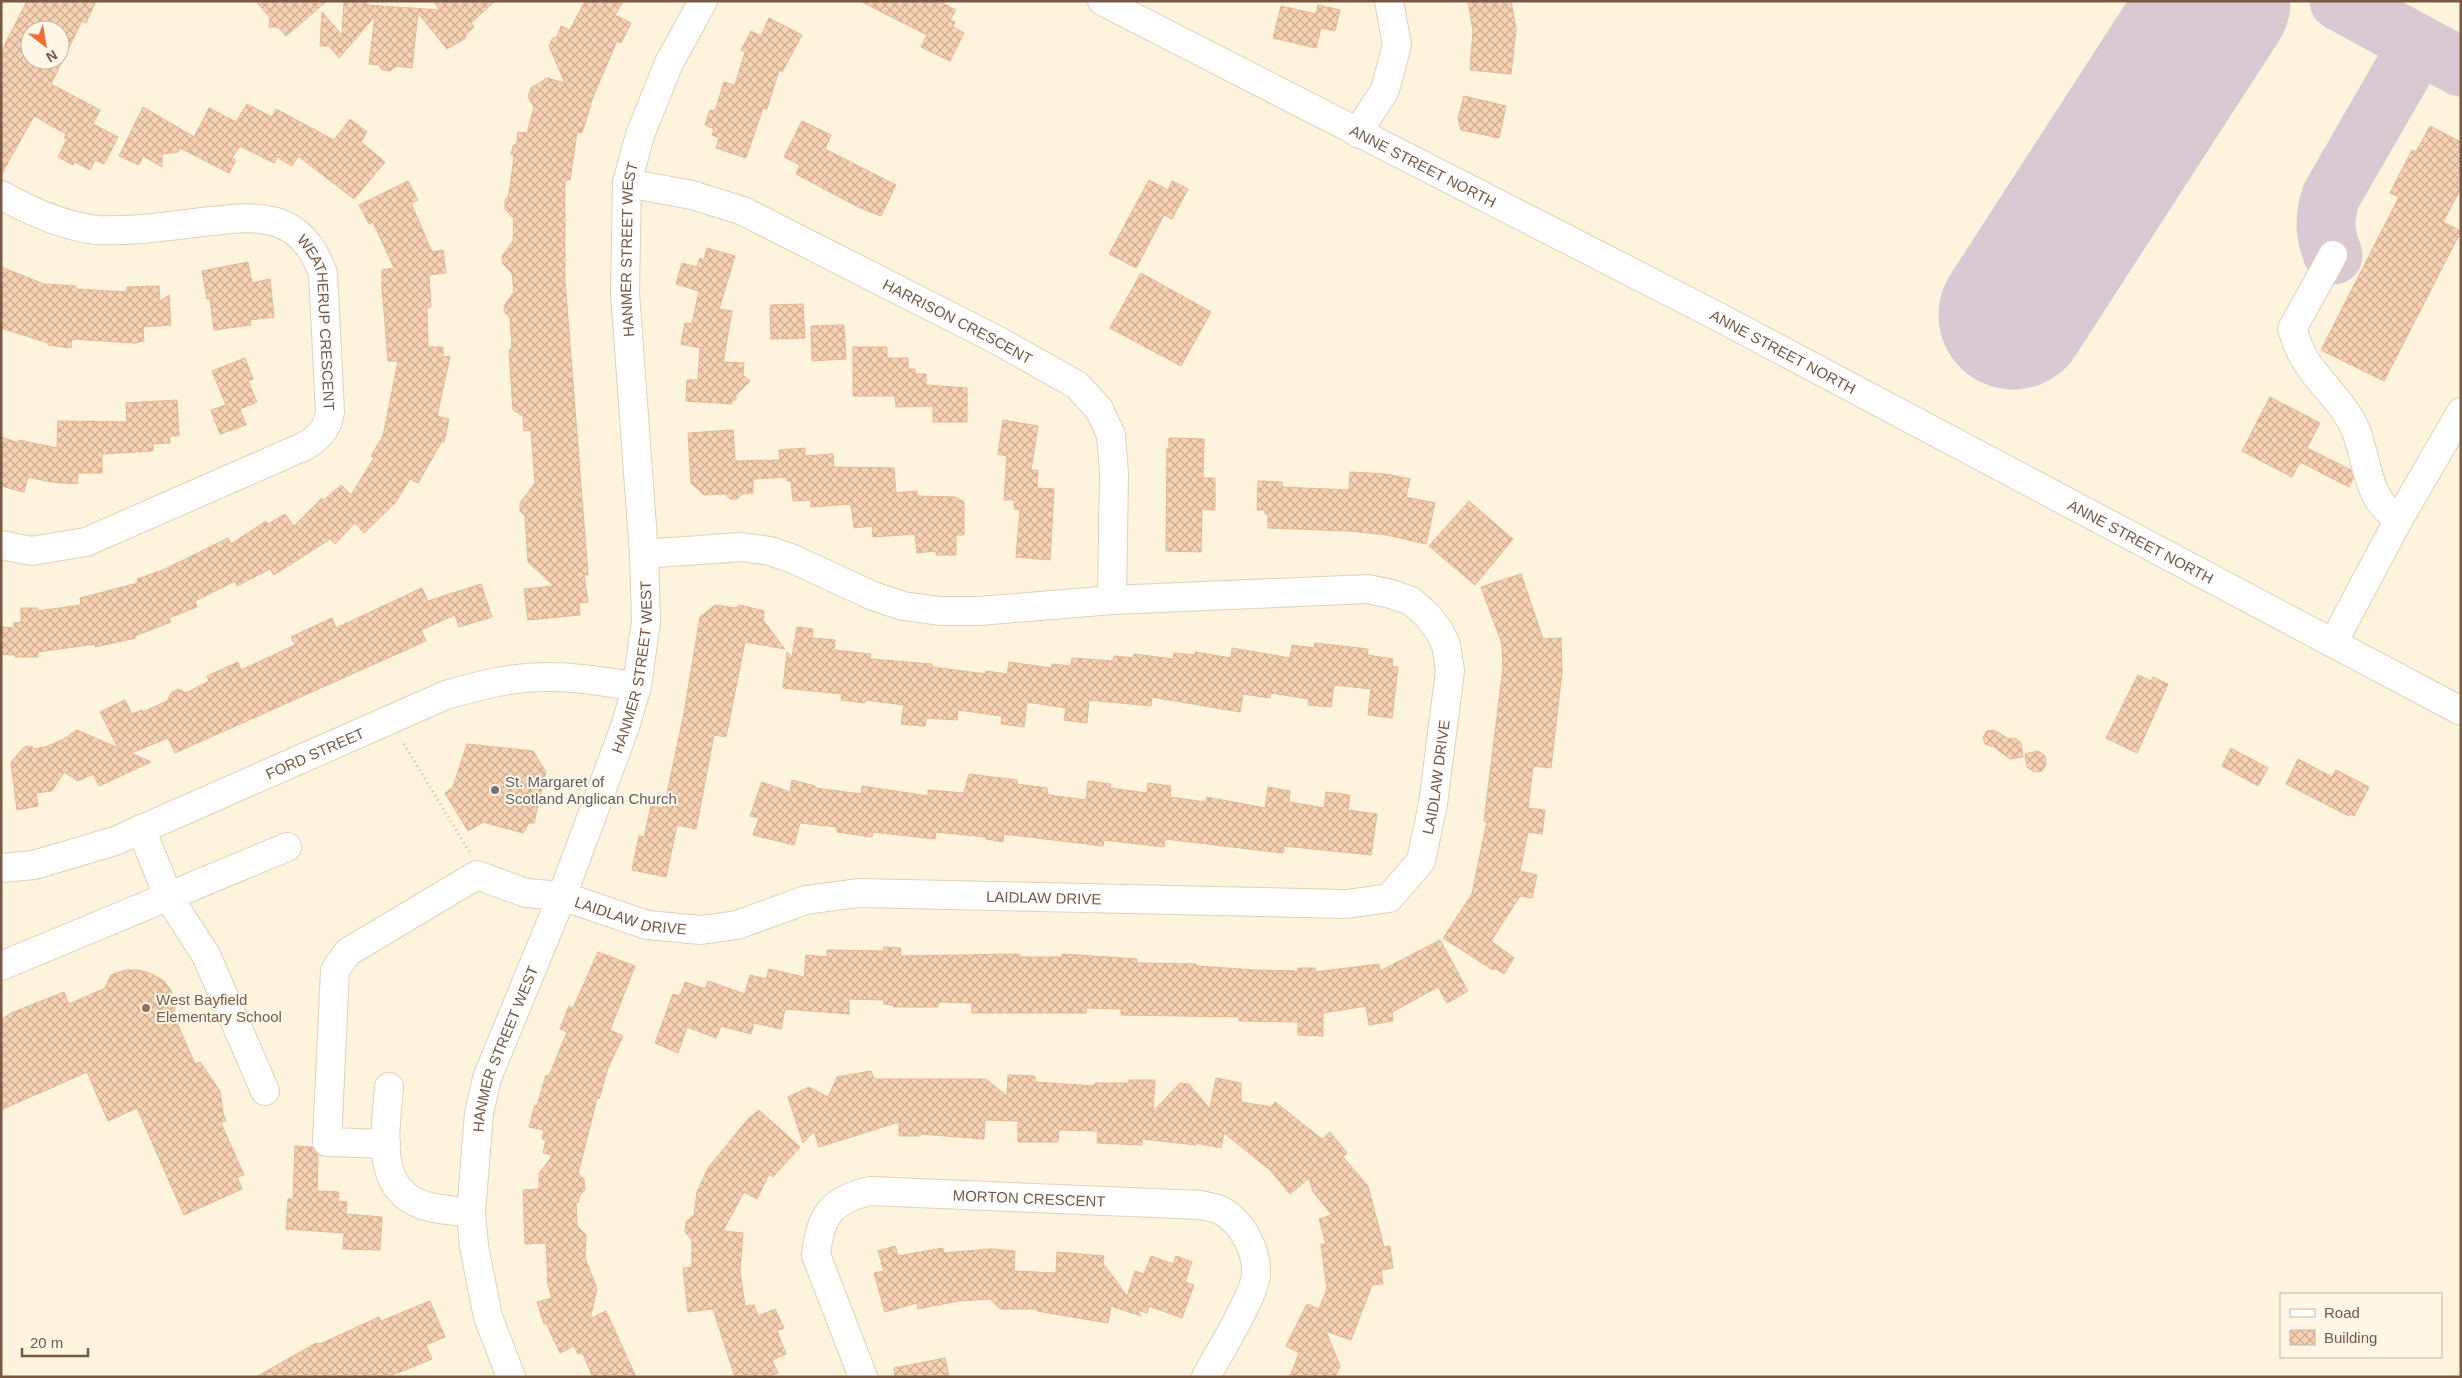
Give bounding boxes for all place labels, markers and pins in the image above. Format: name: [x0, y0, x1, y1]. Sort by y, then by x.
place label: St. Margaret of Scotland Anglican Church: [505, 773, 677, 807]
marker: St. Margaret of Scotland Anglican Church: [489, 784, 501, 796]
place label: West Bayfield Elementary School: [156, 991, 282, 1025]
marker: West Bayfield Elementary School: [140, 1002, 152, 1014]

